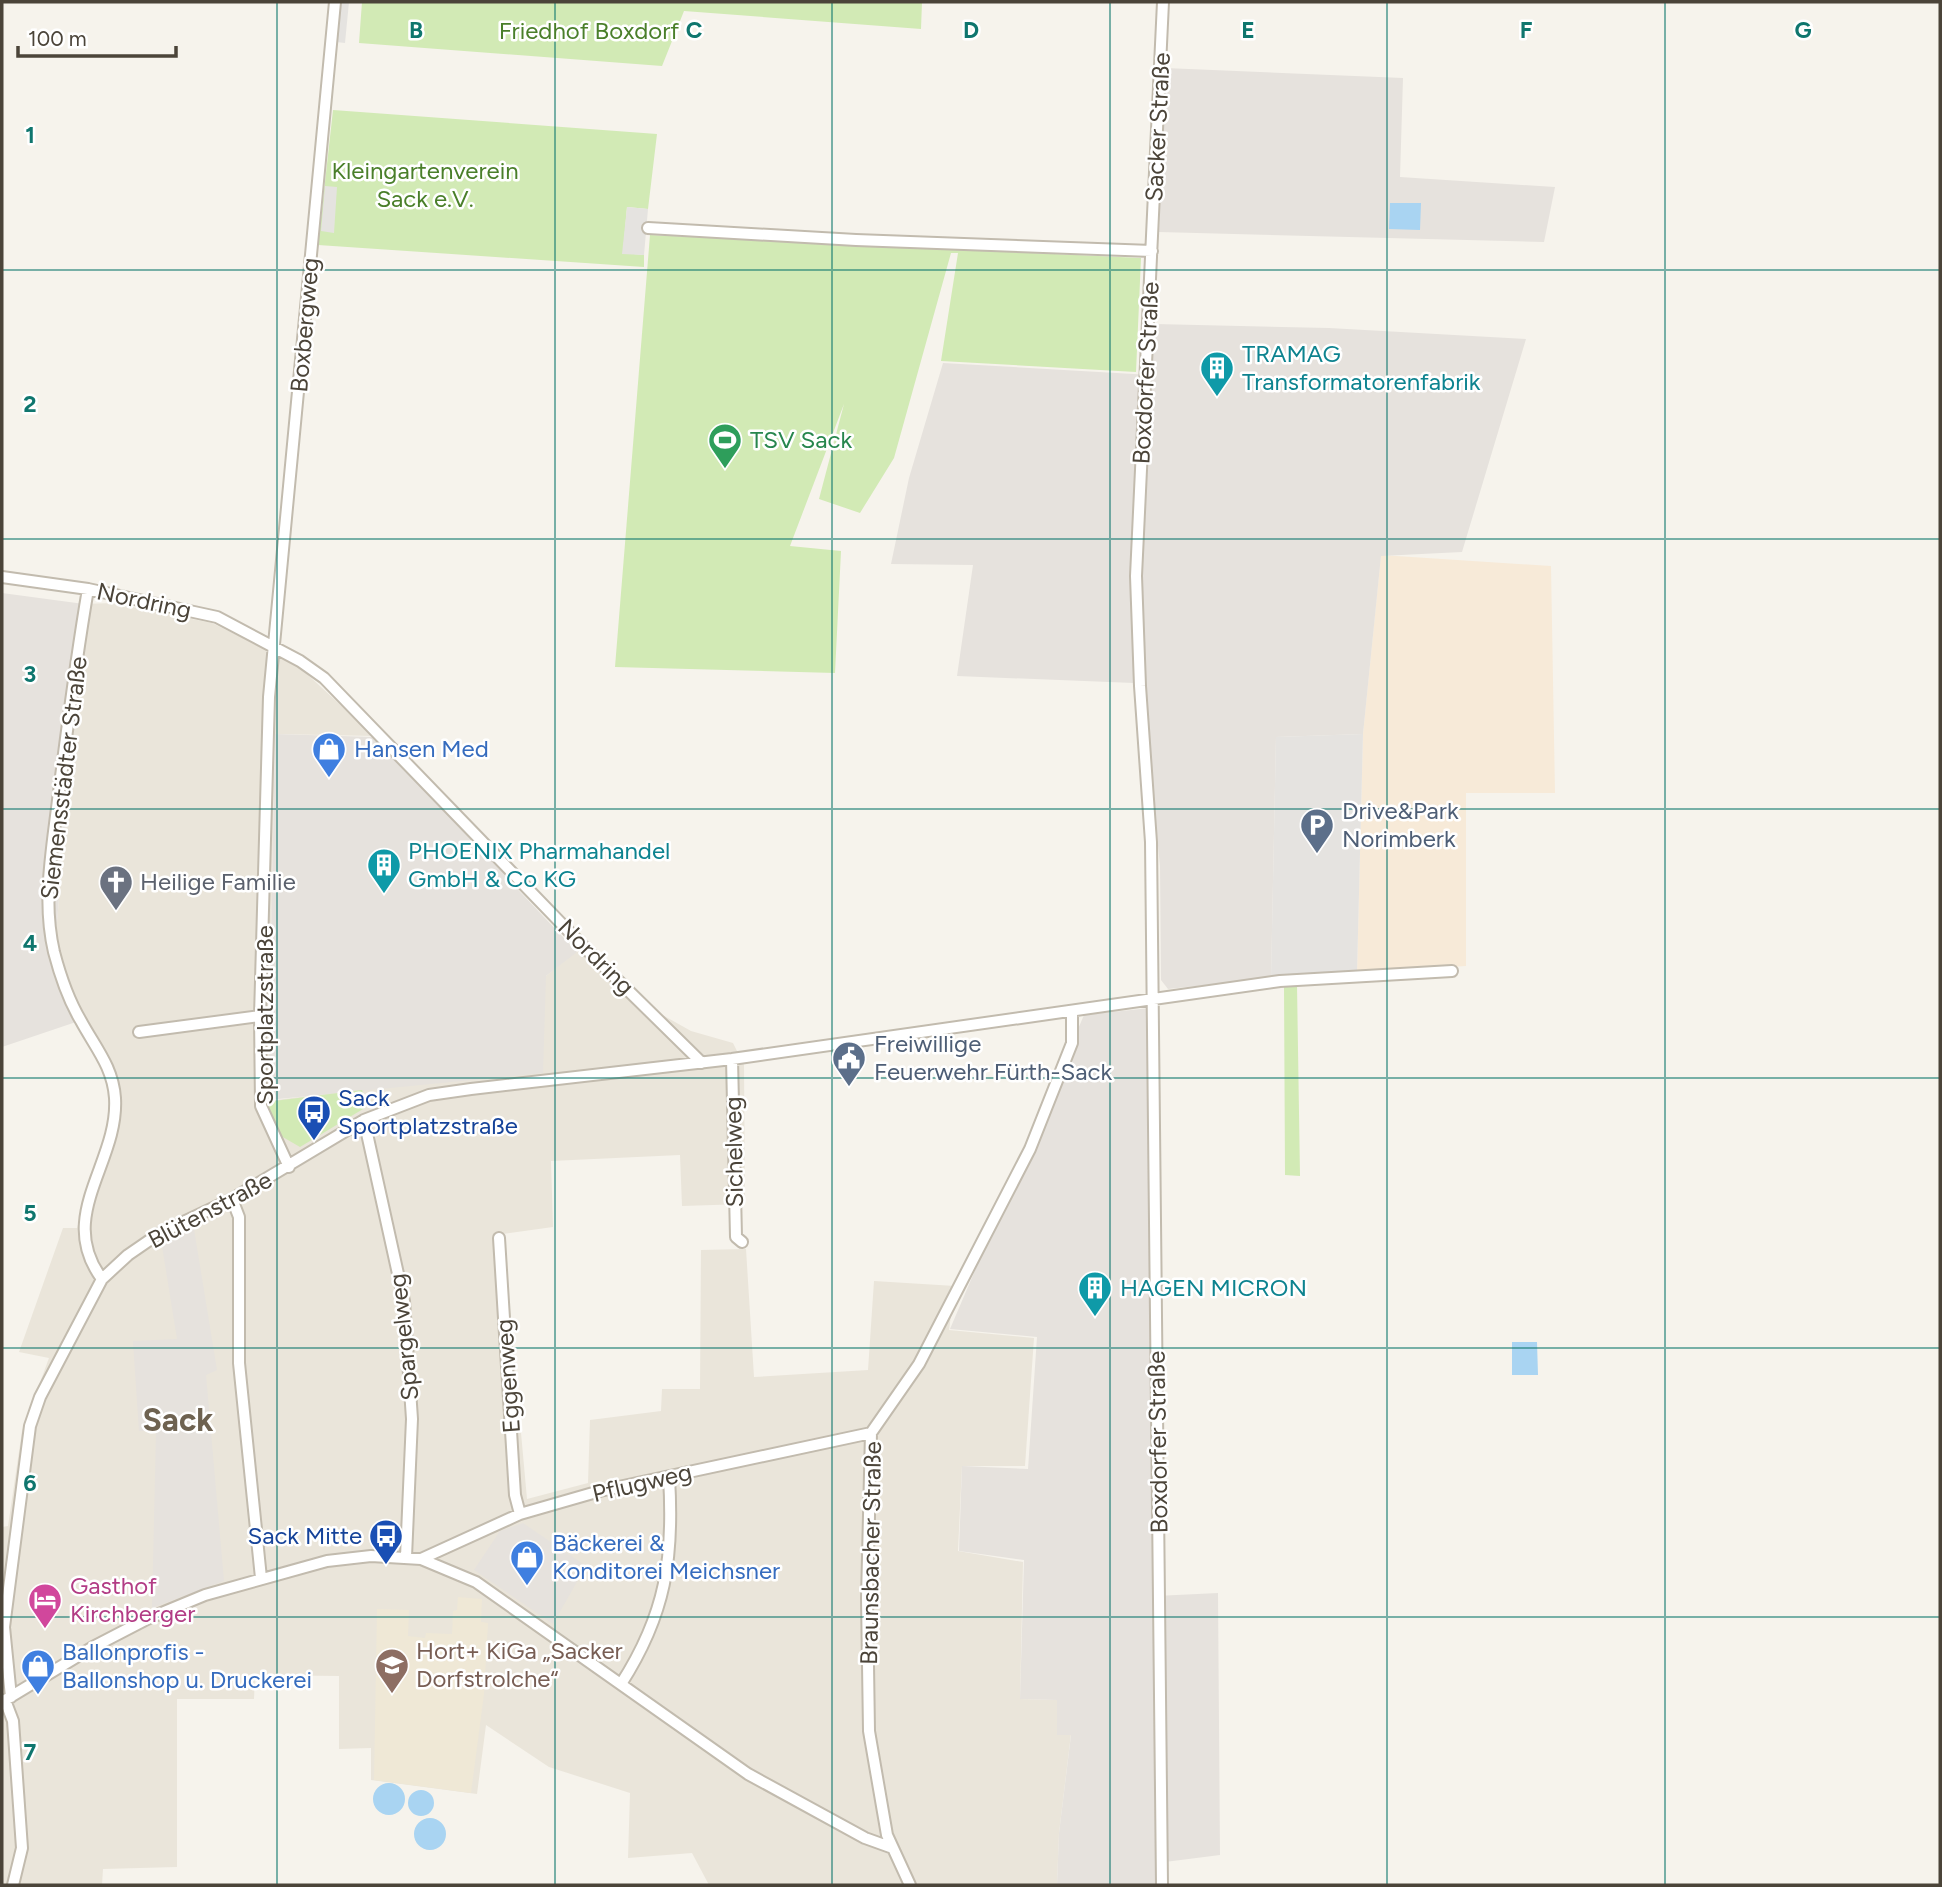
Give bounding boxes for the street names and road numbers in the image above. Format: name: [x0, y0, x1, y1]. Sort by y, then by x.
street label: Sacker Straße: [1139, 52, 1176, 202]
street label: Boxbergweg: [284, 256, 325, 393]
street label: Boxdorfer Straße: [1126, 281, 1165, 465]
street label: Nordring: [94, 576, 194, 625]
street label: Siemensstädter Straße: [34, 655, 93, 901]
street label: Nordring: [552, 913, 640, 1001]
street label: Sportplatzstraße: [250, 925, 279, 1105]
street label: Sichelweg: [718, 1096, 749, 1208]
street label: Blütenstraße: [143, 1165, 277, 1254]
street label: Spargelweg: [382, 1272, 425, 1402]
street label: Eggenweg: [489, 1318, 526, 1434]
street label: Boxdorfer Straße: [1141, 1350, 1174, 1534]
street label: Braunsbacher Straße: [854, 1441, 887, 1665]
street label: Pflugweg: [589, 1457, 694, 1508]

